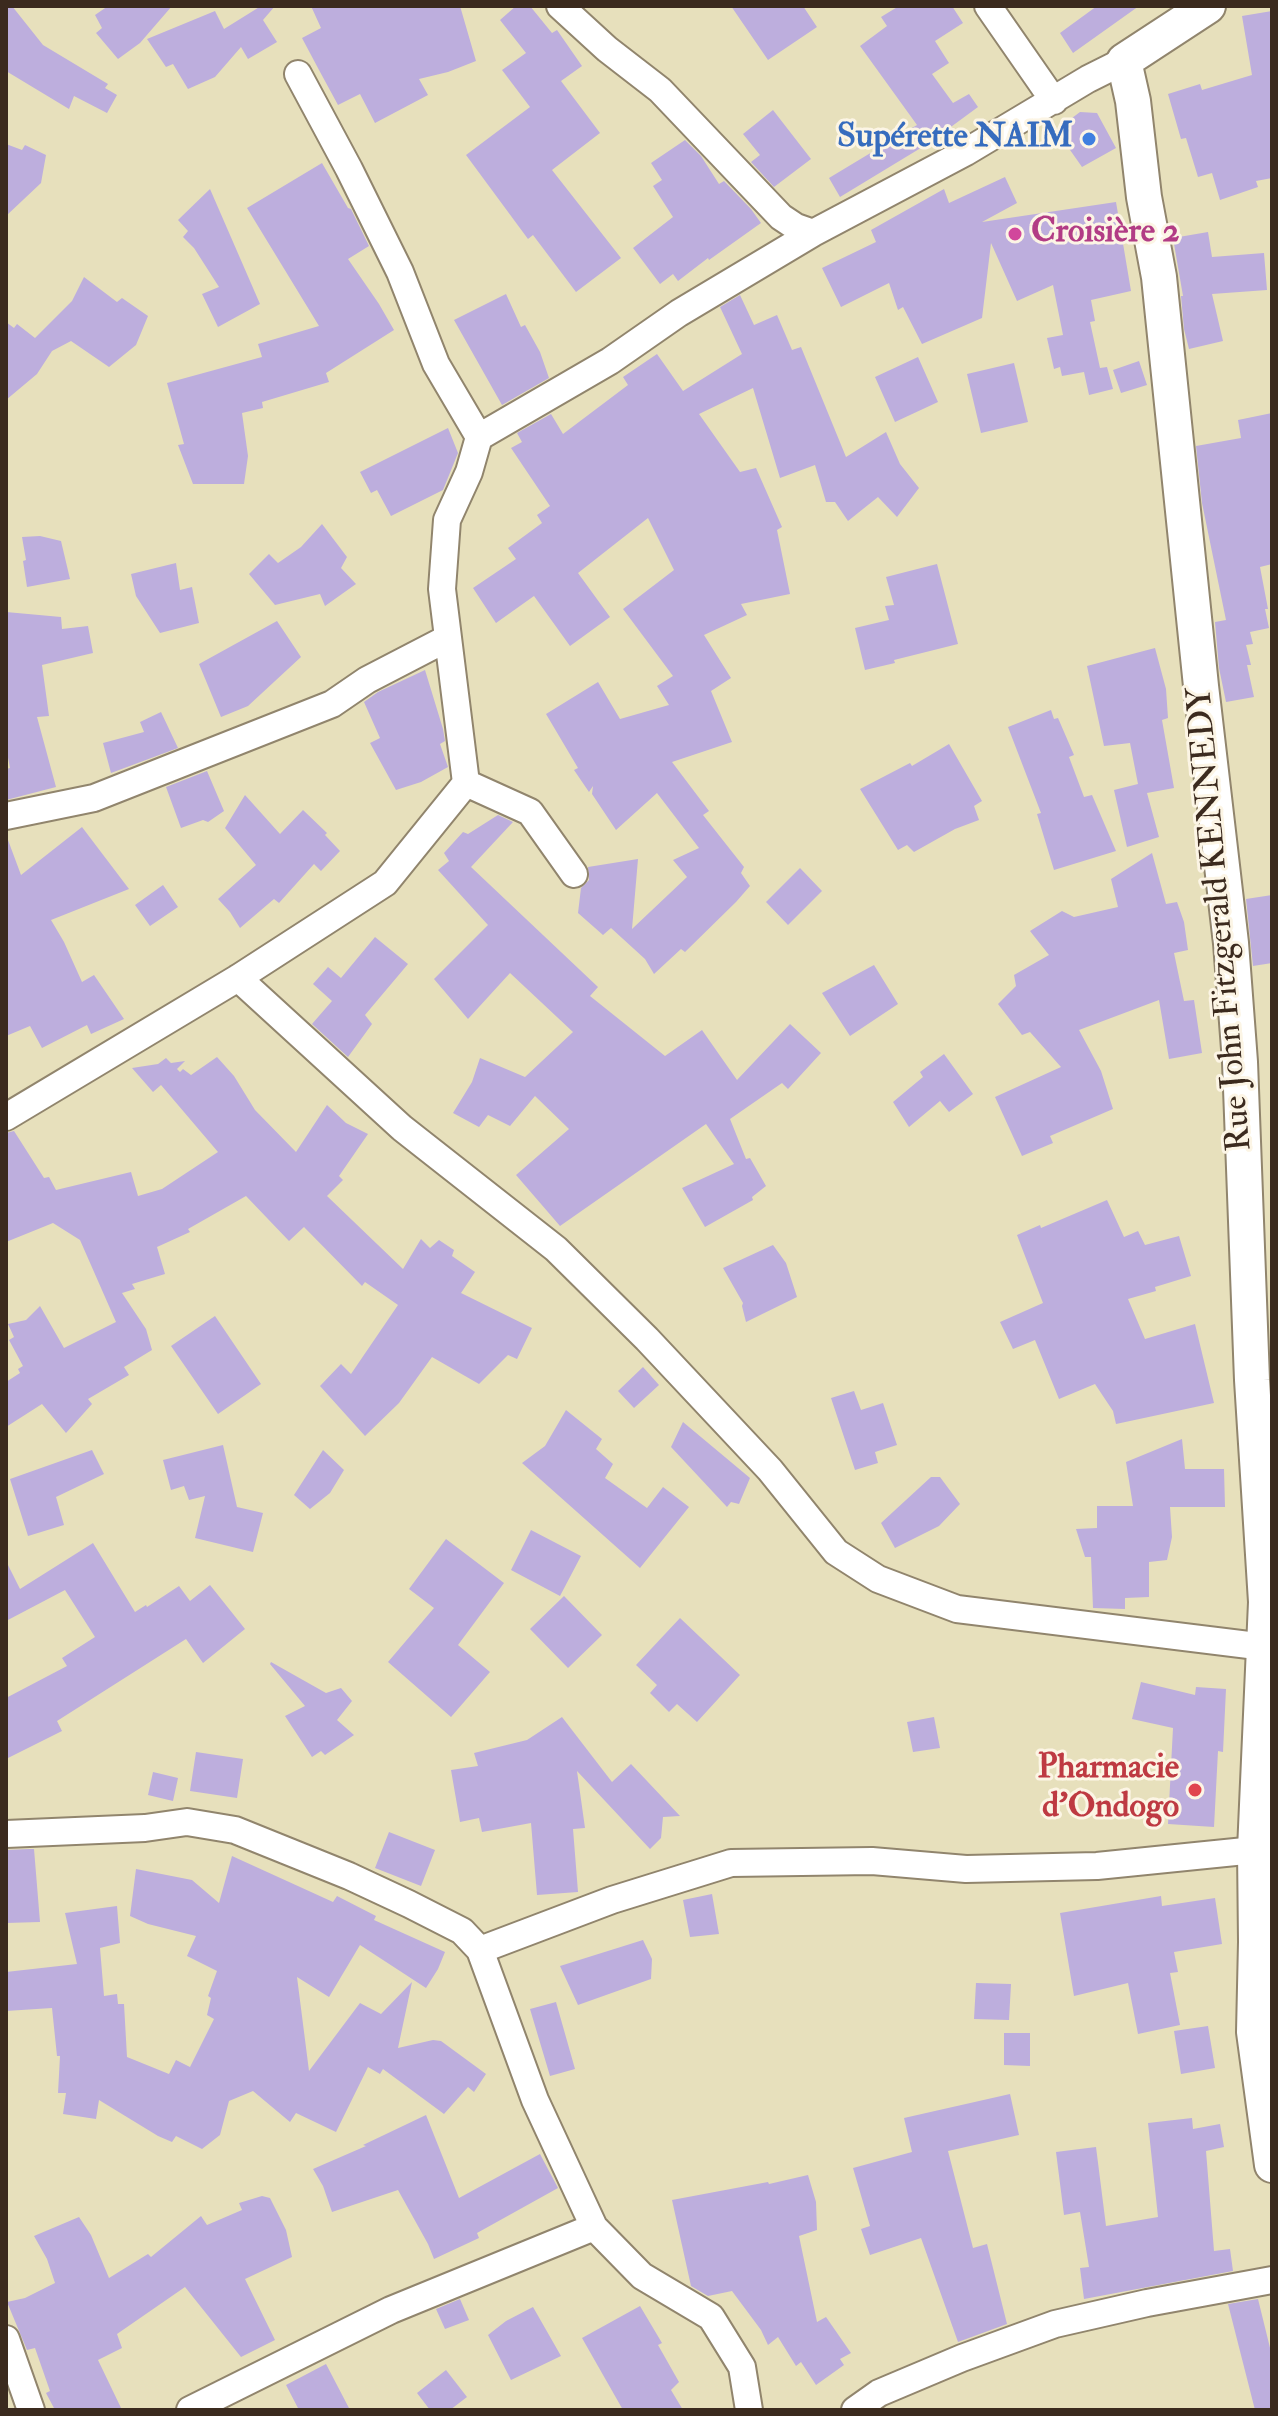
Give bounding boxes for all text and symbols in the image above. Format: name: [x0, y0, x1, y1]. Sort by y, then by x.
place label: Supérette NAIM: [837, 119, 1073, 159]
marker: Supérette NAIM: [1080, 130, 1098, 148]
place label: Croisière 2: [1031, 214, 1179, 254]
marker: Croisière 2: [1006, 225, 1024, 243]
street label: Rue John Fitzgerald KENNEDY: [1181, 685, 1263, 1153]
place label: Pharmacie d'Ondogo: [1037, 1750, 1179, 1830]
marker: Pharmacie d'Ondogo: [1186, 1781, 1204, 1799]

